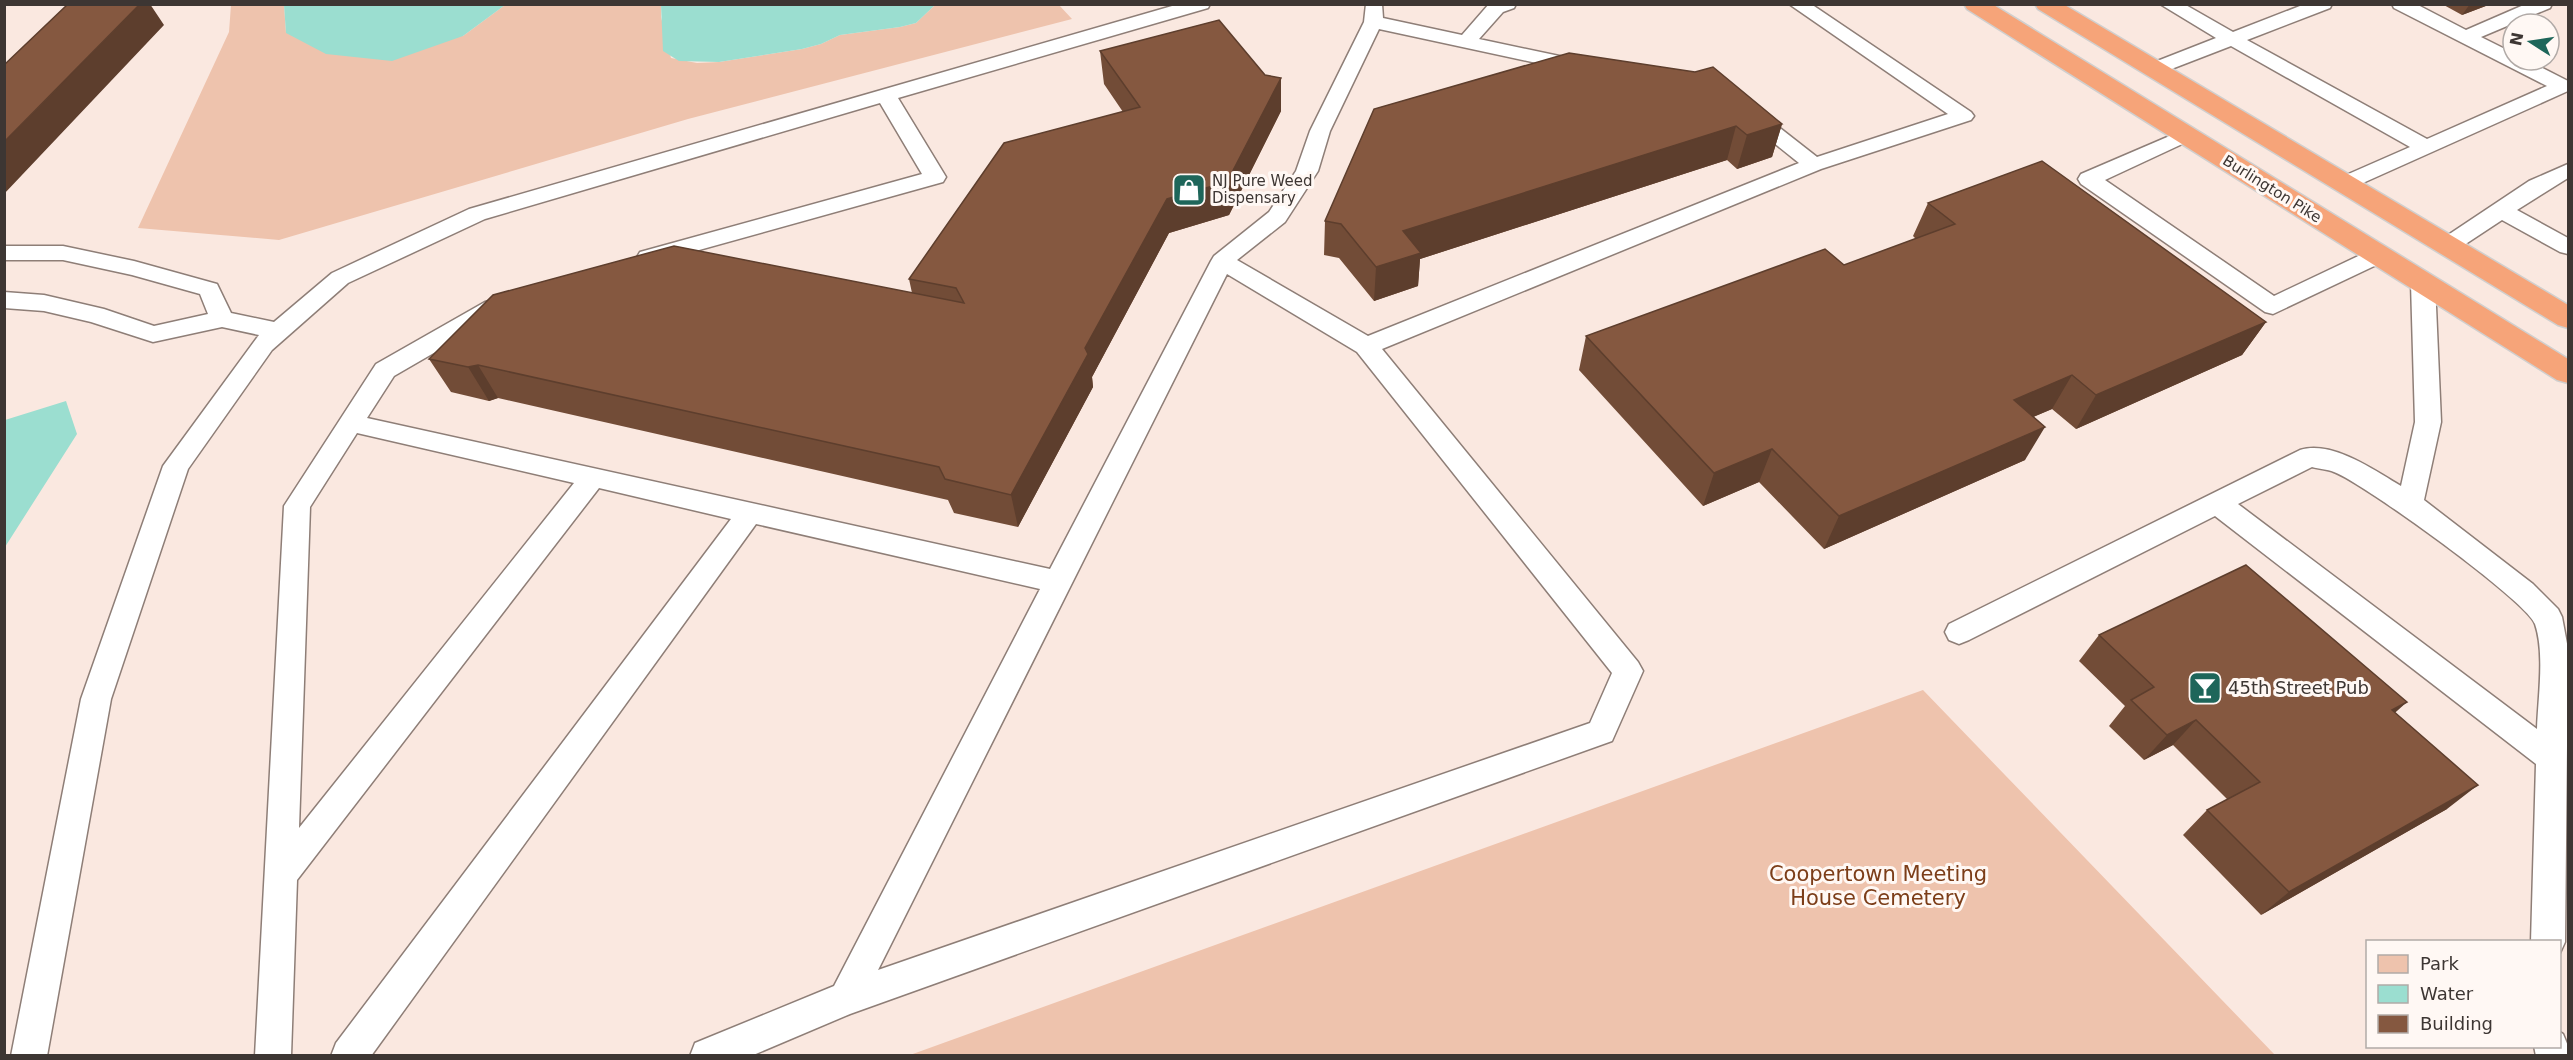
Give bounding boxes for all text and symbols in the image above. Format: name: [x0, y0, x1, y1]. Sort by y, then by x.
north arrow: [2501, 12, 2561, 72]
text: N: [2506, 30, 2528, 48]
street label: Burlington Pike: [2219, 151, 2325, 227]
shop icon: NJ Pure Weed Dispensary: [1171, 172, 1207, 208]
place label: NJ Pure Weed Dispensary: [1212, 172, 1312, 207]
bar icon: 45th Street Pub: [2187, 670, 2223, 706]
place label: 45th Street Pub: [2228, 677, 2369, 698]
park label: Coopertown Meeting House Cemetery: [1769, 862, 1987, 910]
legend: [2366, 940, 2561, 1048]
text: Park: [2420, 953, 2459, 974]
text: Water: [2420, 983, 2474, 1004]
text: Building: [2420, 1013, 2493, 1034]

